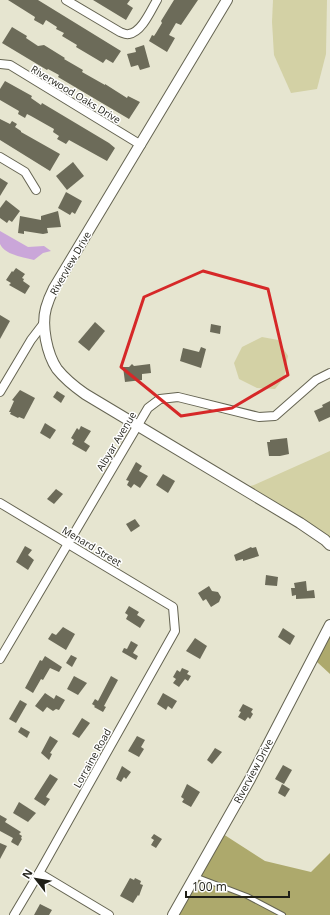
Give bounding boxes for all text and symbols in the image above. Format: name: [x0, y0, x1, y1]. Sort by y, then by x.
street label: Riverwood Oaks Drive: [29, 62, 124, 127]
street label: Riverview Drive: [46, 228, 94, 297]
street label: Albyar Avenue: [93, 408, 139, 473]
street label: Menard Street: [60, 523, 125, 569]
street label: Lorraine Road: [70, 726, 114, 790]
street label: Riverview Drive: [230, 736, 276, 806]
north arrow: [16, 859, 56, 899]
text: N: [18, 866, 36, 881]
scale bar: [186, 873, 289, 899]
text: 100 m: [192, 878, 227, 895]

